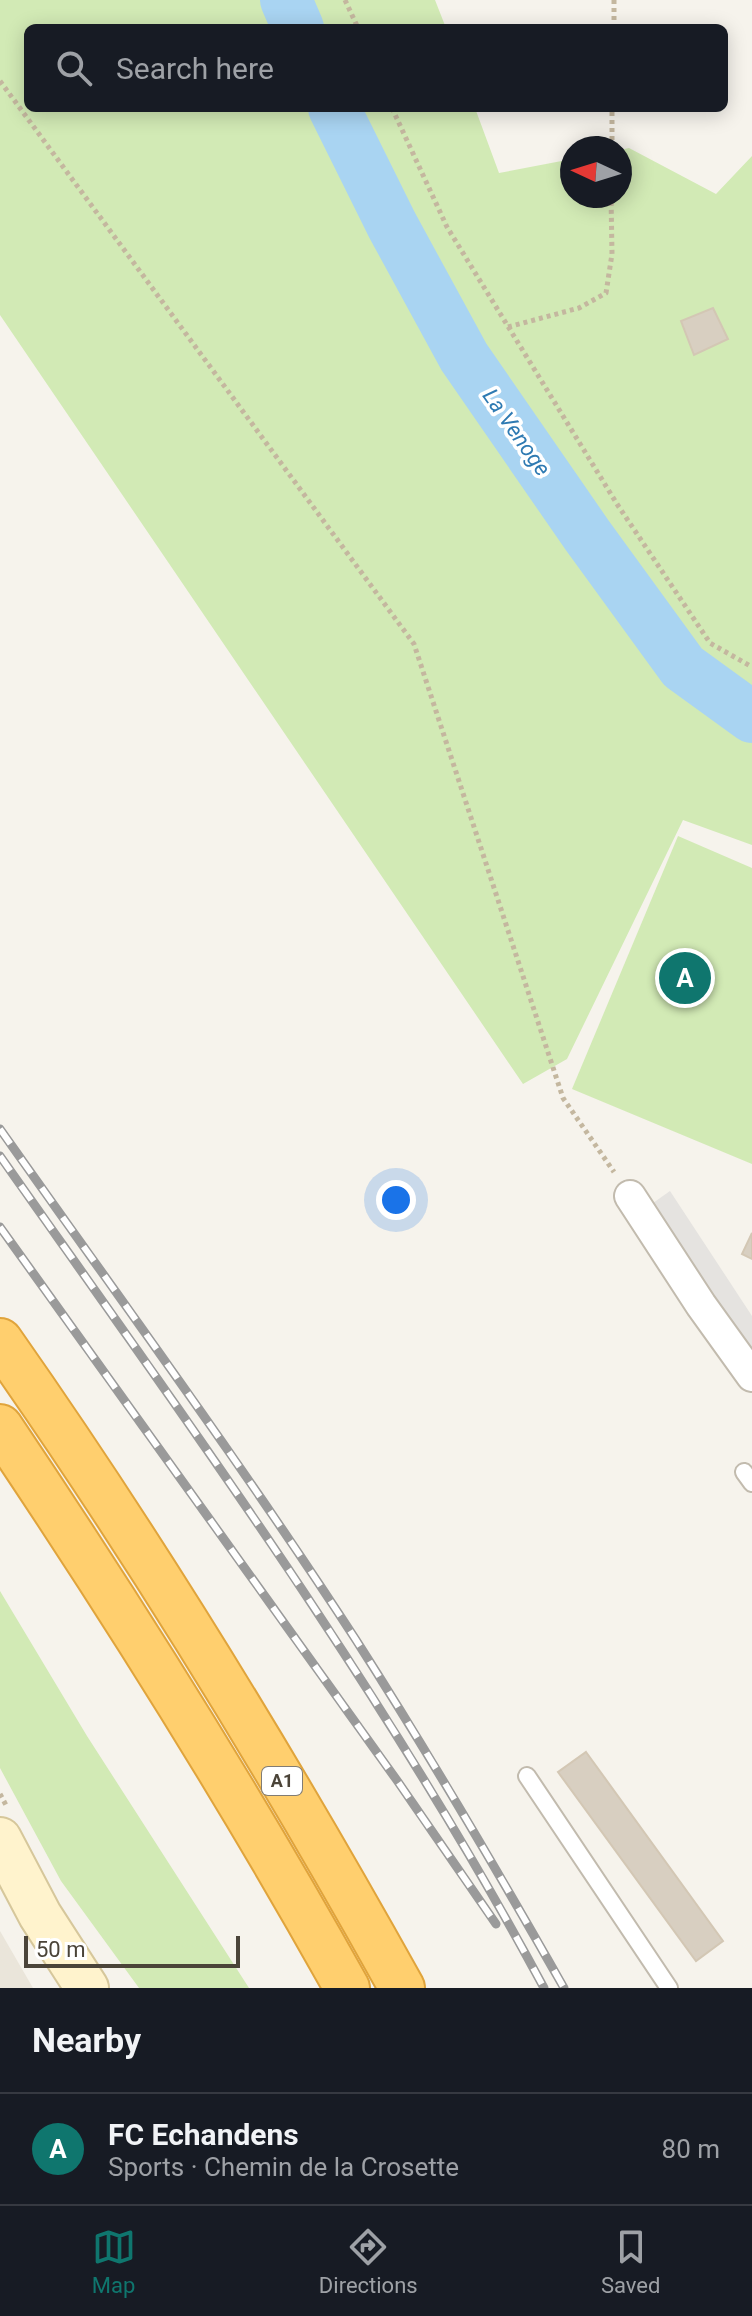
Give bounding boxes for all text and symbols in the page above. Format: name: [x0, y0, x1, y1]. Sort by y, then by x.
search box: [24, 24, 728, 112]
icon: search: [52, 46, 96, 90]
text: Search here: [116, 51, 274, 86]
north arrow: [560, 136, 632, 208]
water label: La Venoge: [478, 384, 556, 480]
pin: A: [659, 948, 711, 1008]
your location: [376, 1180, 416, 1220]
road number: A1: [262, 1767, 302, 1795]
scale bar: [24, 1932, 240, 1968]
text: 50 m: [36, 1937, 85, 1962]
text: Nearby: [32, 2020, 141, 2060]
text: FC Echandens: [108, 2117, 299, 2152]
text: A: [49, 2134, 67, 2164]
text: 80 m: [662, 2134, 720, 2164]
text: Sports · Chemin de la Crosette: [108, 2152, 459, 2182]
tab: Map: [92, 2225, 136, 2298]
tab: Directions: [319, 2225, 418, 2298]
tab: Saved: [601, 2225, 660, 2298]

